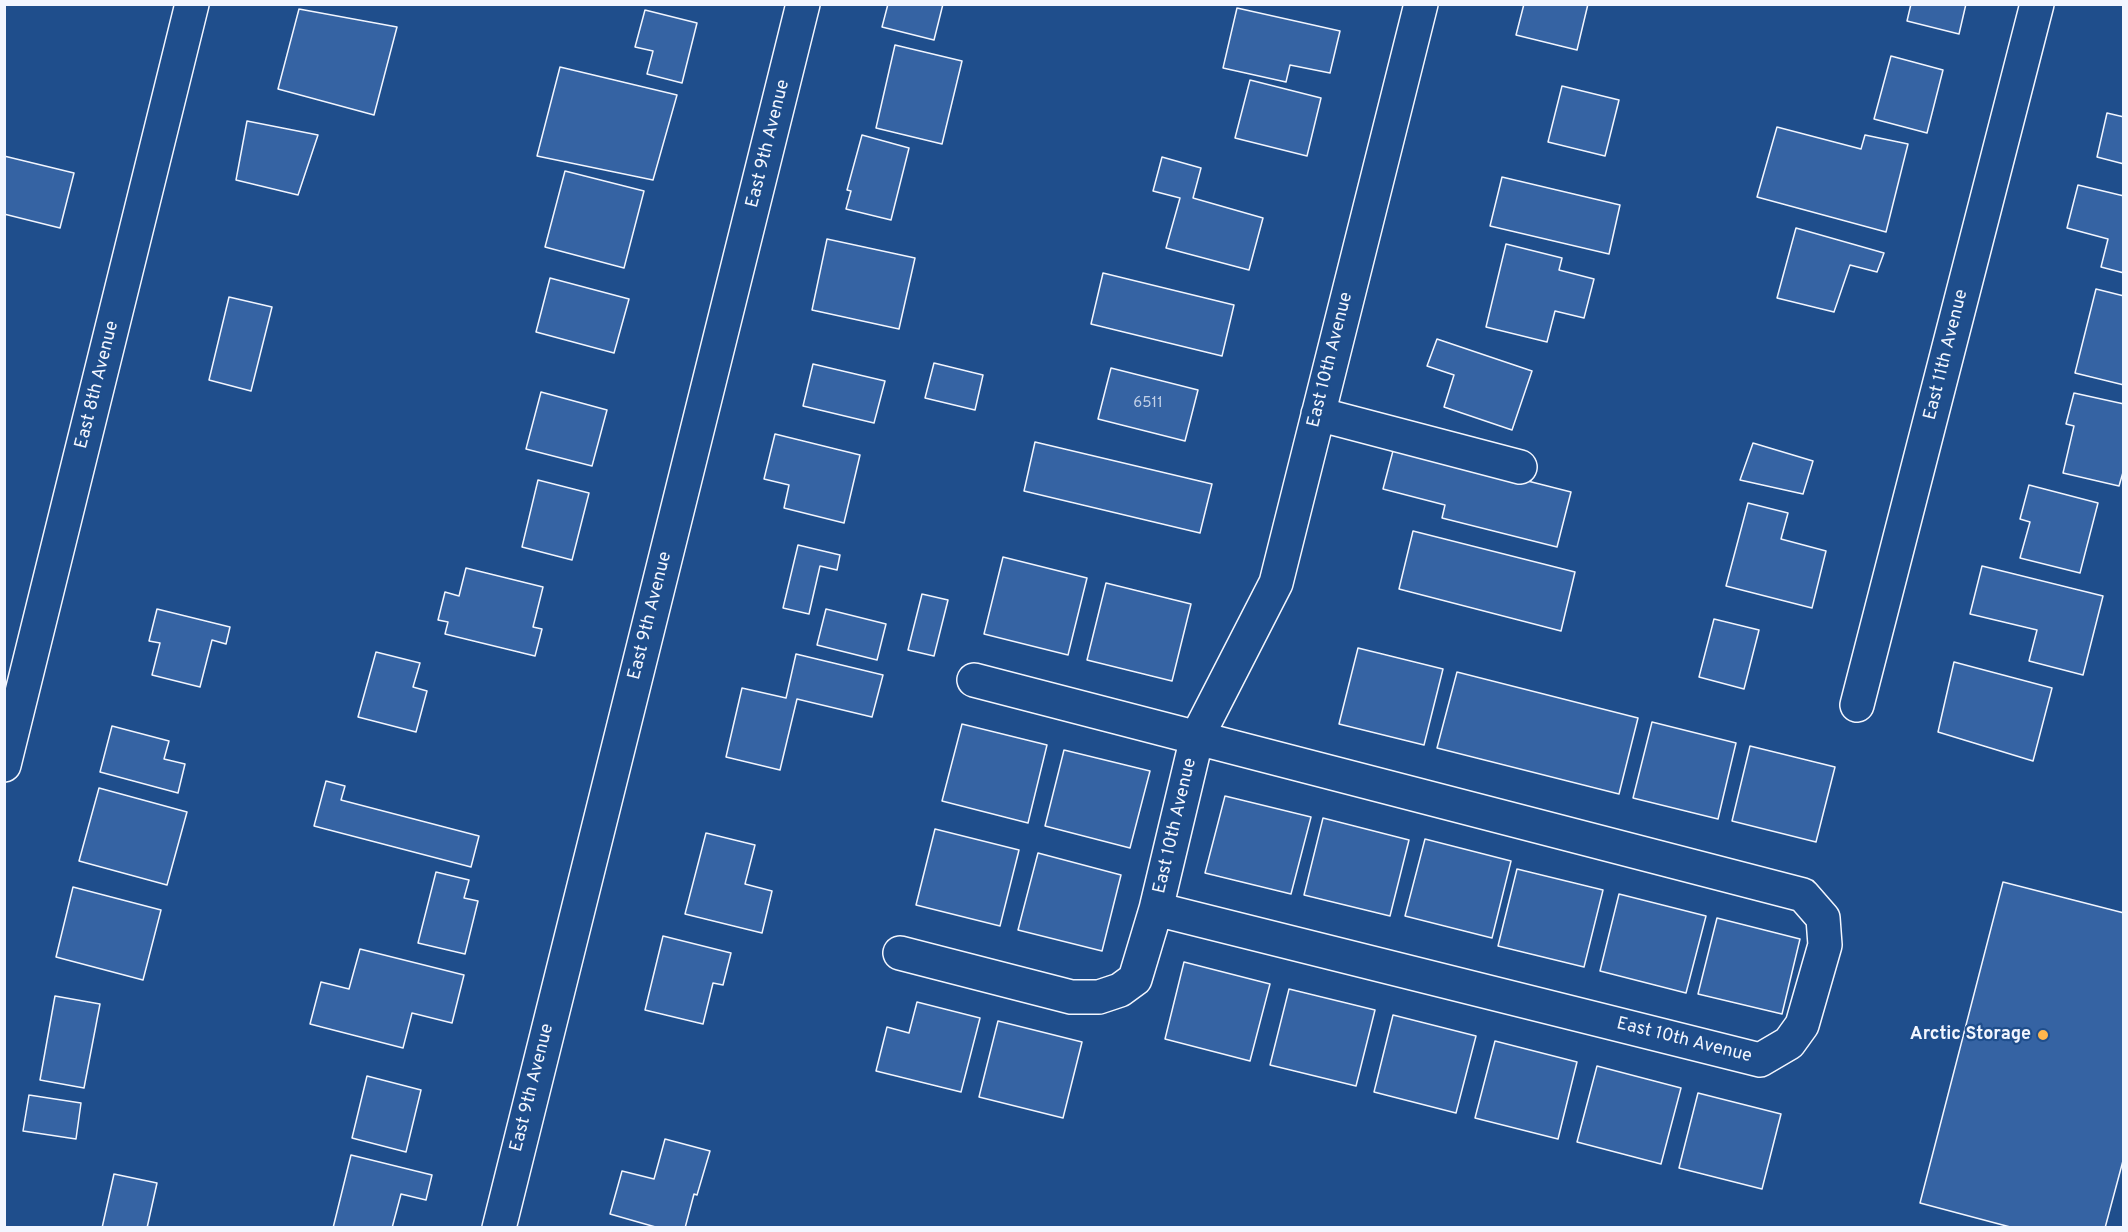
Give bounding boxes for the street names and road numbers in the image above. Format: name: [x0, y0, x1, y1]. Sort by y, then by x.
street label: East 9th Avenue: [743, 78, 795, 210]
street label: East 11th Avenue: [1920, 287, 1974, 423]
street label: East 10th Avenue: [1304, 290, 1358, 430]
street label: East 8th Avenue: [72, 319, 124, 451]
street label: East 9th Avenue: [625, 550, 677, 682]
street label: East 10th Avenue: [1150, 756, 1202, 896]
street label: East 10th Avenue: [1614, 1014, 1754, 1068]
street label: East 9th Avenue: [507, 1022, 559, 1154]

